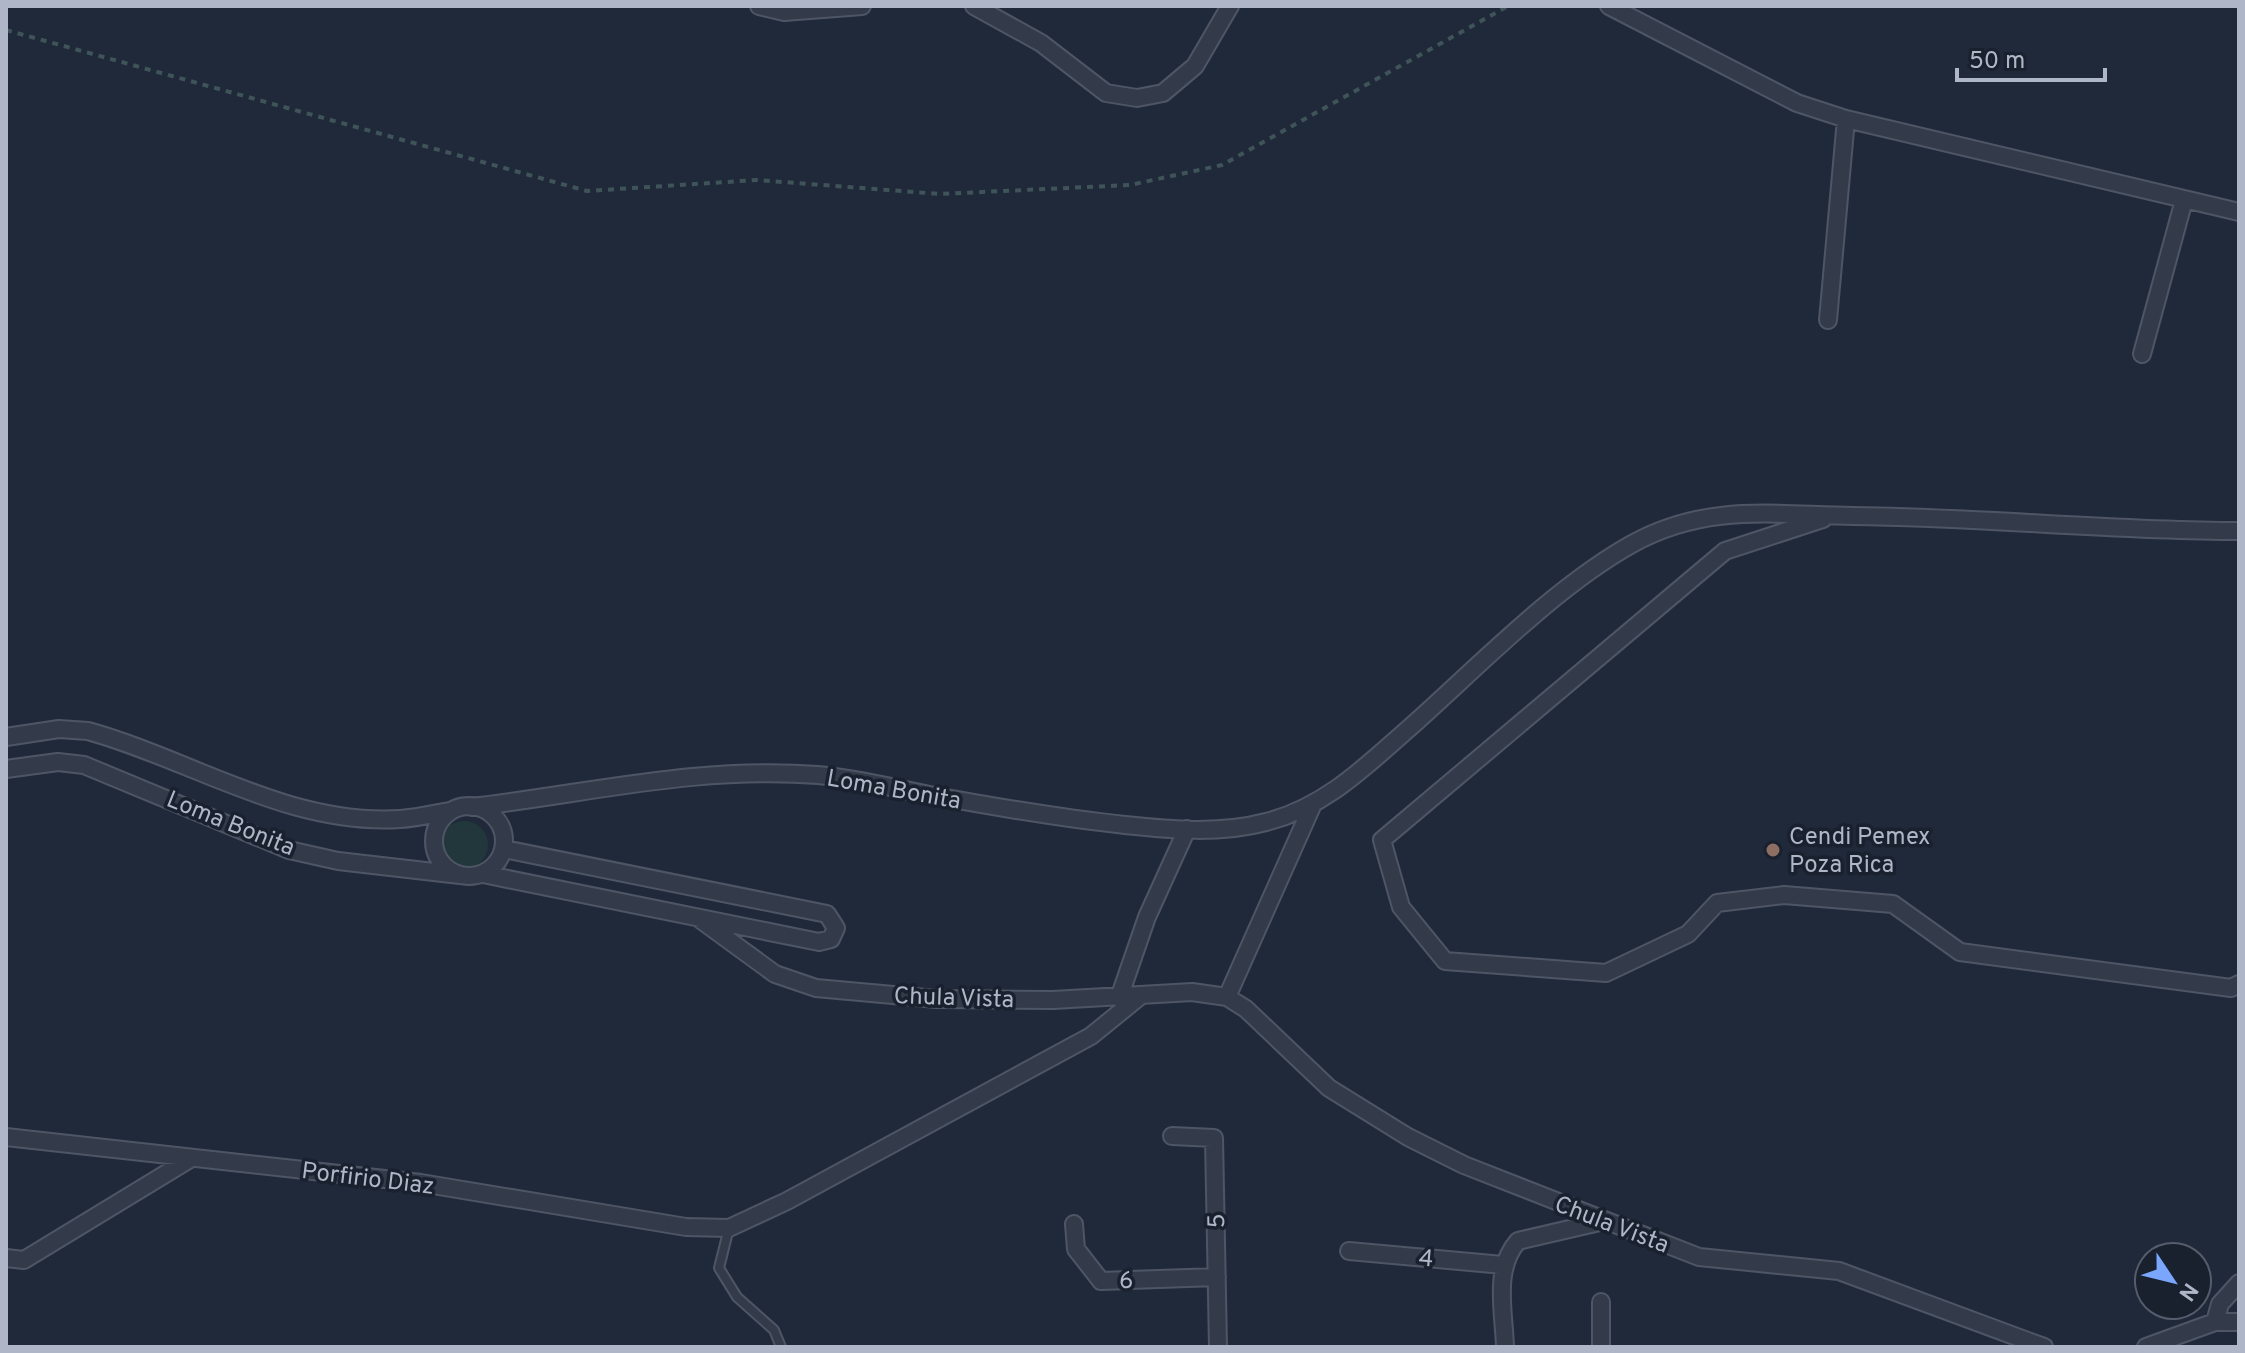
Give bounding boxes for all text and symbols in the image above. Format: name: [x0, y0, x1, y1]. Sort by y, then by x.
scale bar: [1957, 32, 2105, 82]
text: 50 m: [1969, 47, 2025, 77]
street label: Loma Bonita: [824, 764, 963, 818]
street label: Loma Bonita: [162, 786, 299, 864]
place label: Cendi Pemex Poza Rica: [1789, 823, 1931, 881]
marker: Cendi Pemex Poza Rica: [1764, 841, 1782, 859]
street label: Chula Vista: [893, 982, 1015, 1016]
street label: Porfirio Diaz: [300, 1157, 436, 1203]
street label: Chula Vista: [1550, 1190, 1673, 1261]
street label: 5: [1203, 1213, 1233, 1229]
north arrow: [2133, 1241, 2213, 1321]
street label: 4: [1417, 1244, 1435, 1276]
street label: 6: [1118, 1267, 1134, 1297]
text: N: [2172, 1277, 2203, 1305]

